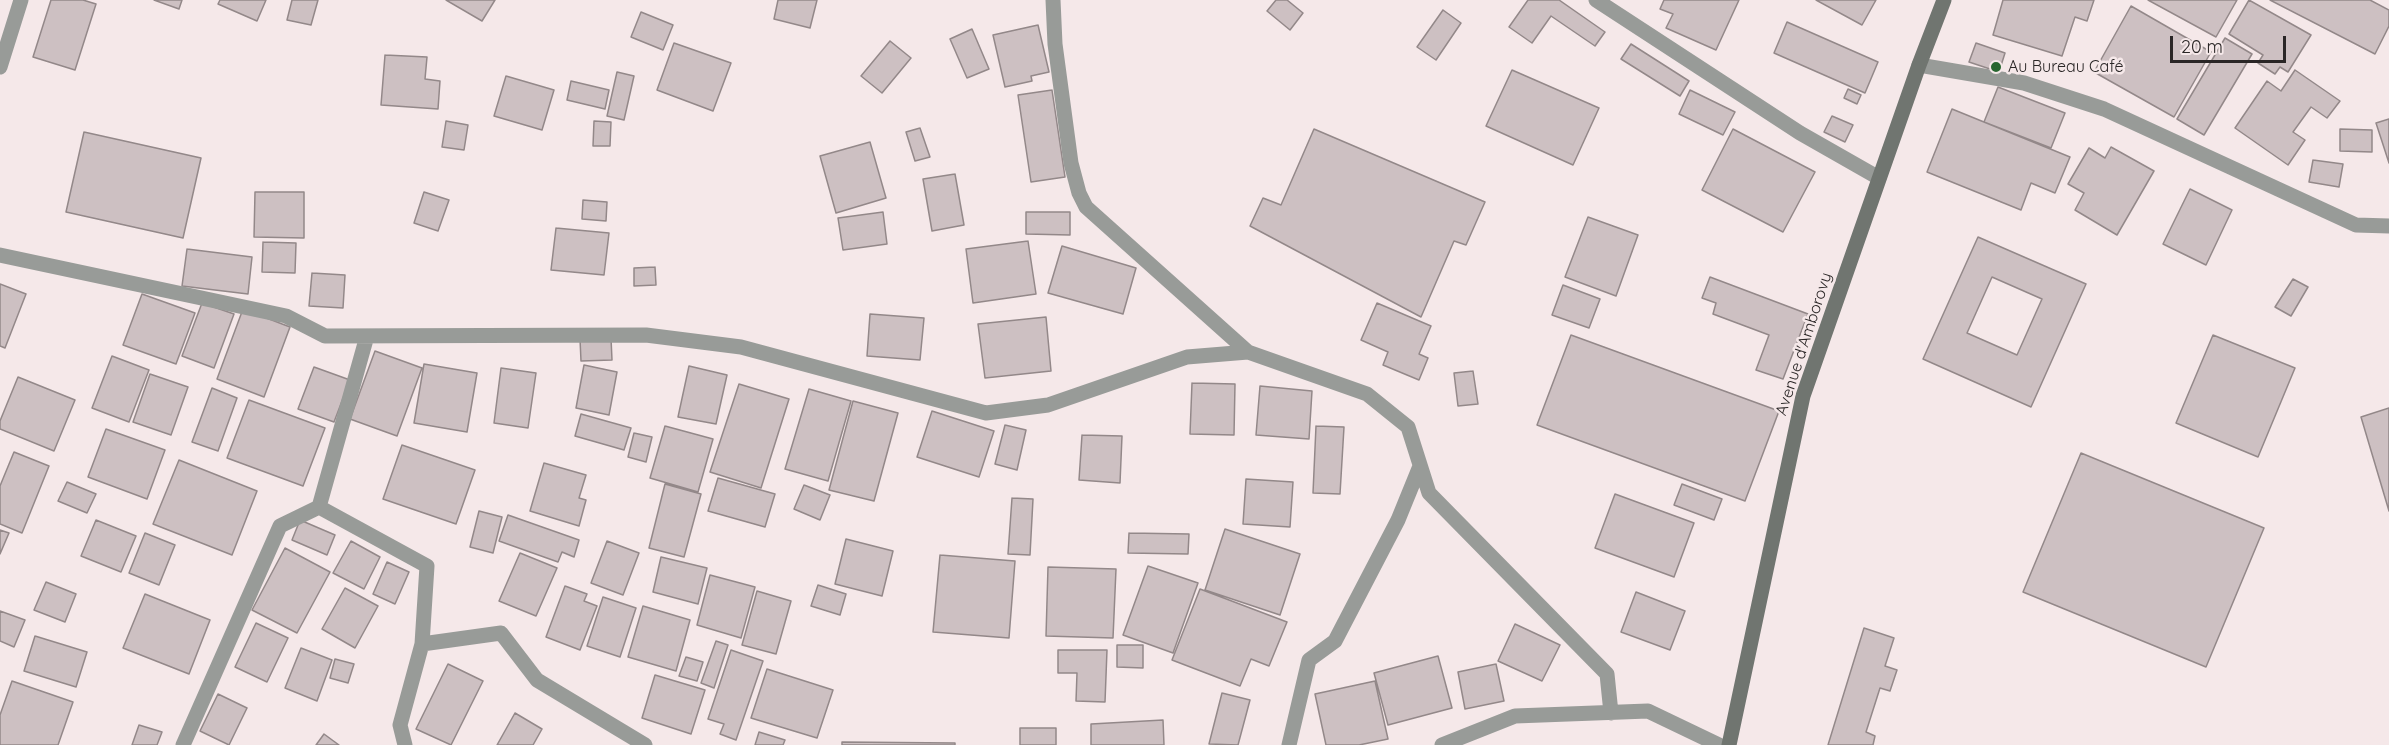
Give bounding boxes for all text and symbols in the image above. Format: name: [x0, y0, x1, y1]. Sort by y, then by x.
scale bar: [2173, 24, 2288, 62]
text: 20 m: [2181, 35, 2223, 58]
place label: Au Bureau Café: [2008, 57, 2123, 77]
marker: Au Bureau Café: [1989, 60, 2003, 74]
street label: Avenue d'Amborovy: [1772, 270, 1836, 418]

